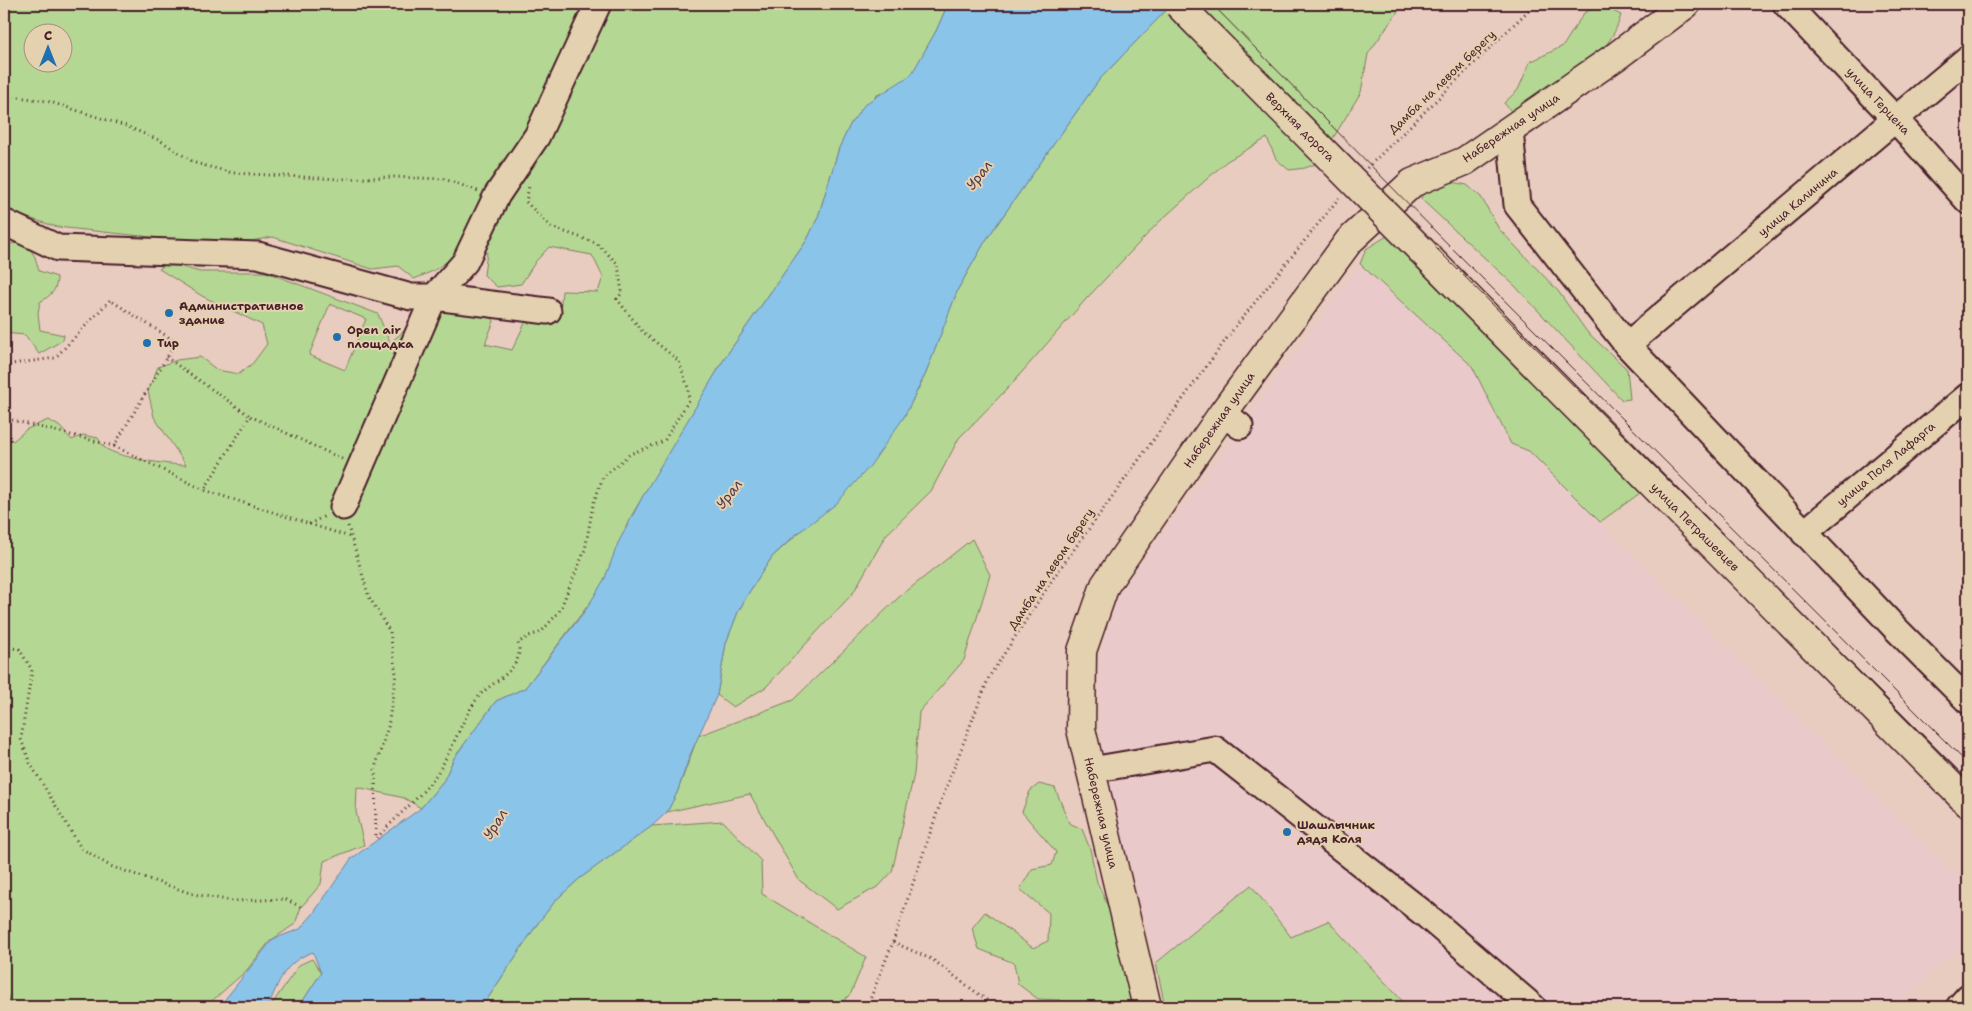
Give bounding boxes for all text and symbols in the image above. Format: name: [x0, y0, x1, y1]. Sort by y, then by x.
north arrow: [22, 22, 72, 72]
text: С: [44, 26, 52, 44]
street label: Дамба на левом берегу: [1385, 26, 1499, 137]
street label: улица Герцена: [1842, 64, 1914, 139]
street label: Верхняя дорога: [1262, 89, 1338, 165]
street label: Набережная улица: [1459, 89, 1563, 166]
water label: Урал: [962, 156, 996, 193]
street label: улица Калинина: [1755, 164, 1841, 240]
place label: Административное здание: [179, 298, 304, 328]
marker: Административное здание: [163, 307, 175, 319]
place label: Open air площадка: [347, 322, 414, 352]
marker: Open air площадка: [331, 331, 343, 343]
place label: Тир: [157, 335, 179, 351]
marker: Тир: [141, 337, 153, 349]
street label: Набережная улица: [1180, 368, 1259, 471]
street label: улица Поля Лафарга: [1834, 418, 1939, 510]
water label: Урал: [712, 475, 746, 512]
street label: улица Петрашевцев: [1647, 479, 1743, 575]
street label: Дамба на левом берегу: [1004, 505, 1098, 633]
street label: Набережная улица: [1080, 756, 1122, 871]
water label: Урал: [479, 805, 511, 843]
place label: Шашлычник дядя Коля: [1297, 817, 1375, 847]
marker: Шашлычник дядя Коля: [1281, 826, 1293, 838]

